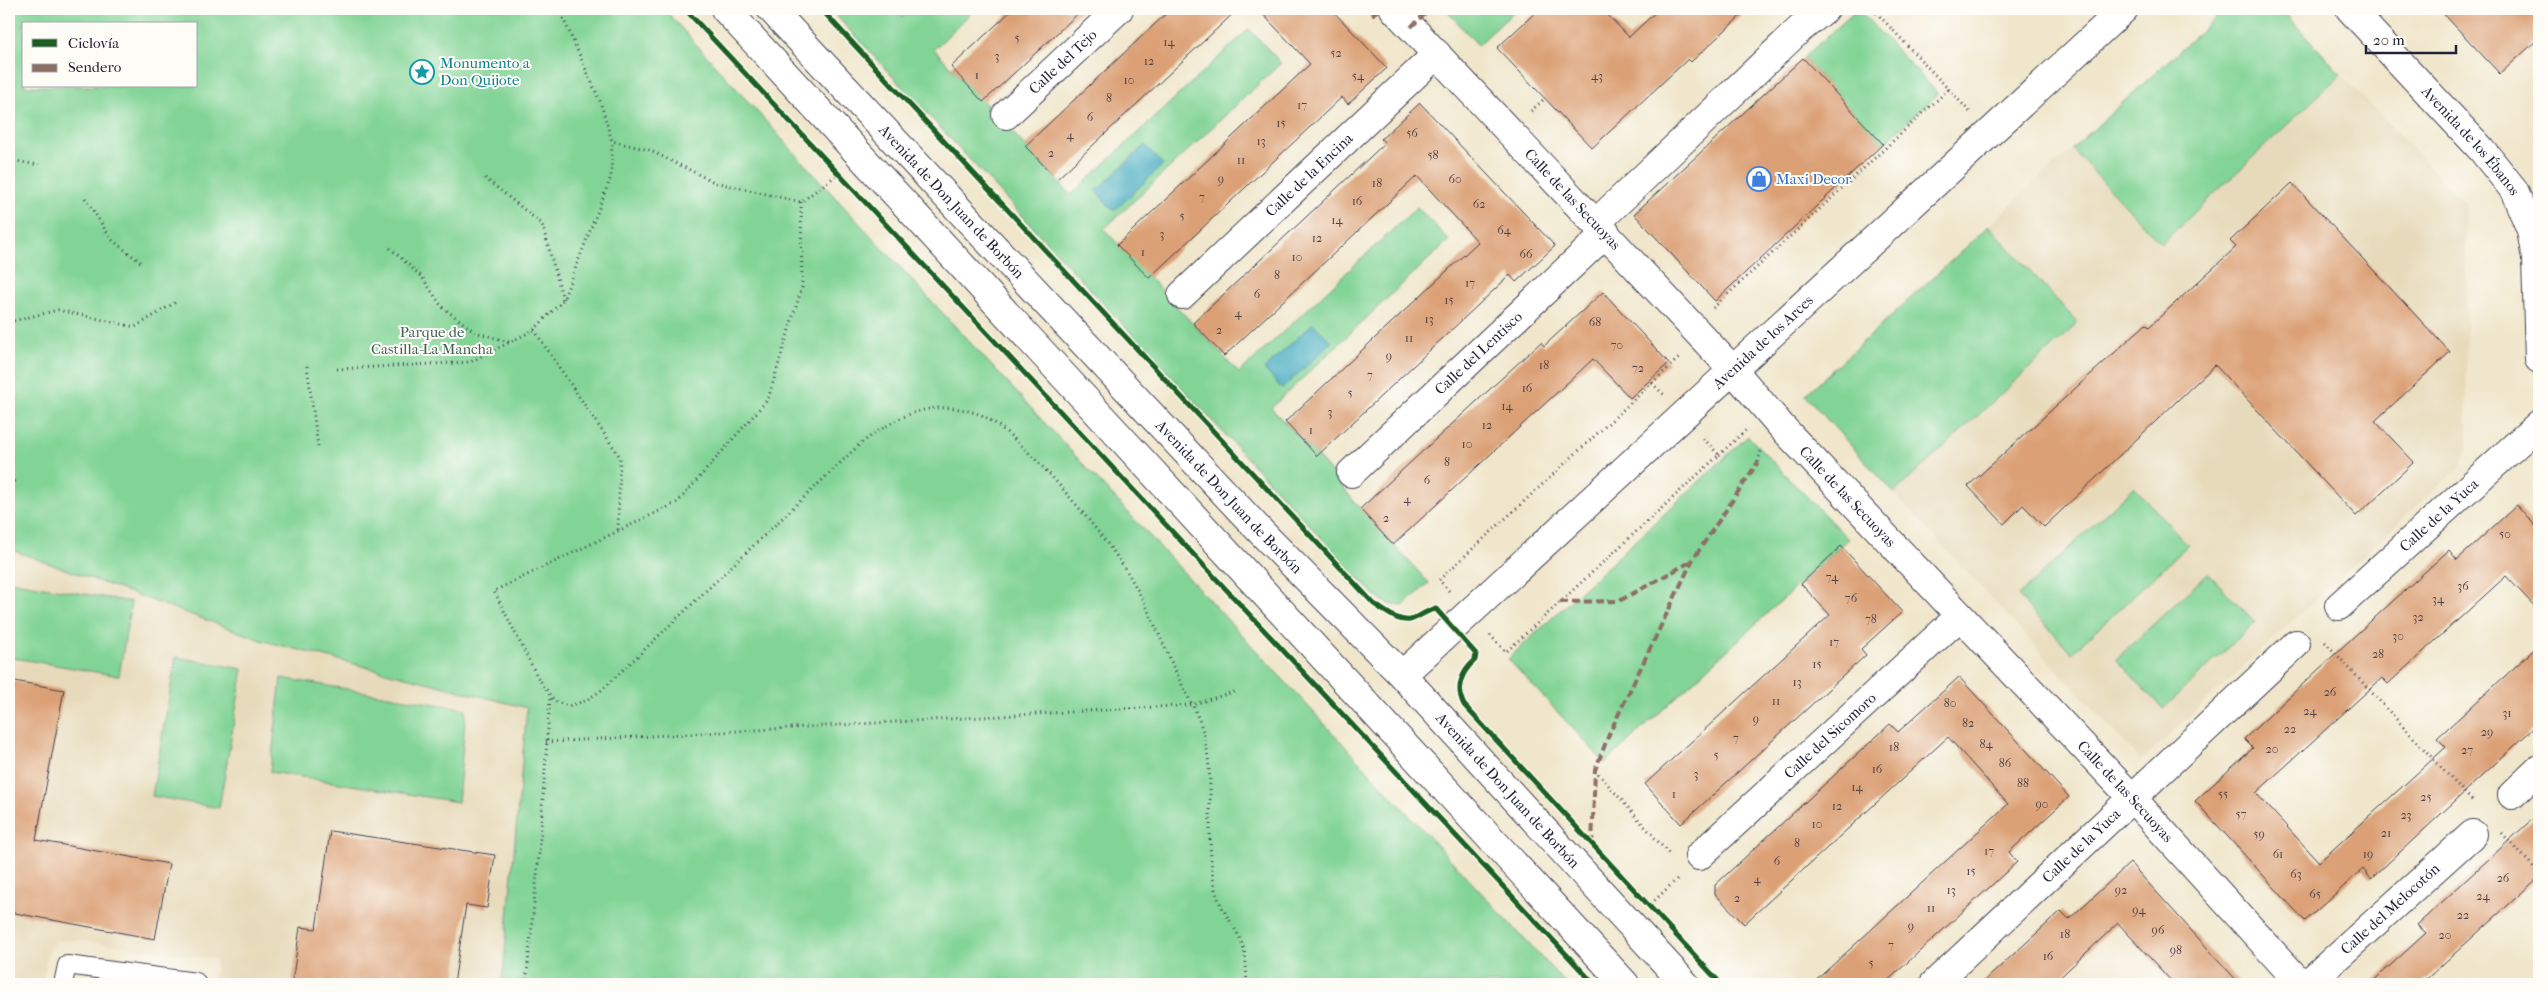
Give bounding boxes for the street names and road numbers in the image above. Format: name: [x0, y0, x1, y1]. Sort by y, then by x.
street label: Calle del Tejo: [1025, 25, 1101, 98]
street label: Avenida de los Ébanos: [2417, 82, 2524, 198]
street label: Avenida de Don Juan de Borbón: [874, 120, 1028, 283]
street label: Calle de la Encina: [1262, 129, 1357, 220]
street label: Calle de las Secuoyas: [1521, 145, 1625, 254]
street label: Avenida de los Arces: [1708, 291, 1817, 394]
street label: Calle del Lentisco: [1431, 307, 1526, 399]
street label: Avenida de Don Juan de Borbón: [1151, 416, 1306, 577]
street label: Calle de las Secuoyas: [1796, 442, 1900, 551]
street label: Calle de la Yuca: [2396, 474, 2483, 556]
street label: Calle del Sicomoro: [1780, 688, 1880, 782]
street label: Avenida de Don Juan de Borbón: [1431, 708, 1584, 872]
street label: Calle de las Secuoyas: [2074, 737, 2177, 846]
street label: Calle de la Yuca: [2039, 804, 2125, 887]
street label: Calle del Melocotón: [2337, 859, 2444, 958]

